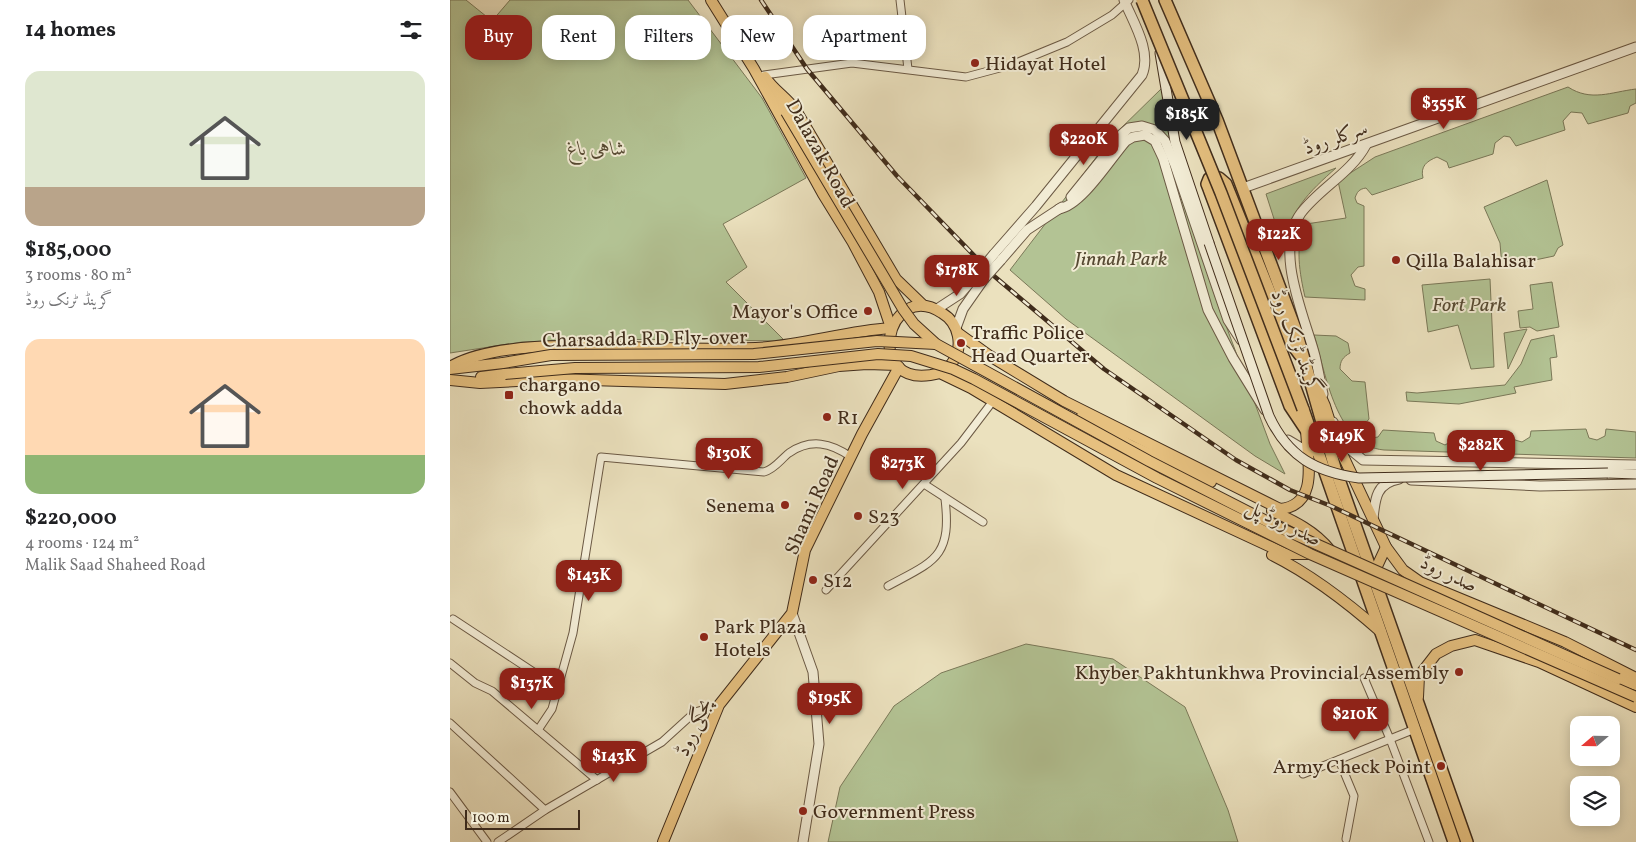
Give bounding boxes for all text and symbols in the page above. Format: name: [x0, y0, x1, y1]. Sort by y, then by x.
chip: Buy: [465, 15, 532, 60]
chip: Rent: [542, 15, 615, 60]
chip: Filters: [625, 15, 711, 60]
chip: New: [721, 15, 793, 60]
chip: Apartment: [803, 15, 926, 60]
text: 14 homes: [25, 16, 116, 45]
icon: filters: [397, 16, 425, 44]
place label: Hidayat Hotel: [985, 51, 1106, 79]
marker: Hidayat Hotel: [969, 57, 981, 69]
pin: $355K: [1409, 88, 1479, 130]
text: $355K: [1422, 93, 1466, 115]
street label: Dalazak Road: [778, 94, 861, 213]
pin: $185K: [1152, 98, 1222, 141]
icon: home: [180, 103, 270, 193]
text: $185K: [1165, 104, 1209, 126]
street label: سرکلر روڈ: [1300, 115, 1372, 163]
pin: $220K: [1049, 124, 1119, 166]
text: $220K: [1061, 129, 1107, 151]
park label: شاہی باغ: [567, 136, 627, 166]
pin: $122K: [1244, 218, 1314, 261]
text: $122K: [1257, 224, 1301, 246]
text: $185,000: [25, 236, 112, 265]
park label: Jinnah Park: [1073, 246, 1167, 274]
place label: Qilla Balahisar: [1406, 248, 1536, 276]
pin: $178K: [922, 254, 992, 297]
marker: Qilla Balahisar: [1390, 254, 1402, 266]
text: $178K: [935, 260, 979, 282]
text: 3 rooms · 80 m²: [25, 265, 132, 287]
street label: گرینڈ ٹرنک روڈ: [1263, 285, 1329, 398]
text: گرینڈ ٹرنک روڈ: [25, 290, 112, 312]
park label: Fort Park: [1432, 292, 1506, 320]
place label: Mayor's Office: [732, 299, 858, 327]
marker: Mayor's Office: [862, 305, 874, 317]
place label: Traffic Police Head Quarter: [971, 320, 1090, 371]
street label: Charsadda RD Fly-over: [542, 324, 748, 356]
marker: Traffic Police Head Quarter: [955, 337, 967, 349]
icon: home: [180, 371, 270, 461]
place label: chargano chowk adda: [519, 372, 623, 423]
marker: chargano chowk adda: [503, 389, 515, 401]
place label: R1: [837, 405, 858, 433]
marker: R1: [821, 411, 833, 423]
pin: $149K: [1307, 420, 1377, 463]
text: $149K: [1319, 426, 1365, 448]
pin: $282K: [1446, 430, 1516, 472]
text: $282K: [1458, 435, 1504, 457]
pin: $130K: [694, 438, 764, 480]
text: $130K: [707, 443, 751, 465]
pin: $273K: [868, 448, 938, 490]
street label: Shami Road: [779, 452, 847, 560]
text: $273K: [881, 453, 925, 475]
place label: Senema: [705, 493, 775, 521]
street label: صدر روڈ پل: [1241, 493, 1326, 554]
marker: Senema: [779, 499, 791, 511]
text: $220,000: [25, 504, 117, 533]
place label: S23: [868, 504, 899, 532]
marker: S23: [852, 510, 864, 522]
text: 4 rooms · 124 m²: [25, 533, 139, 555]
street label: صدر روڈ: [1415, 549, 1481, 600]
text: Malik Saad Shaheed Road: [25, 555, 206, 577]
pin: $143K: [554, 560, 624, 602]
text: $143K: [567, 565, 611, 587]
place label: S12: [823, 568, 853, 596]
marker: S12: [807, 574, 819, 586]
place label: Park Plaza Hotels: [714, 614, 806, 665]
marker: Park Plaza Hotels: [698, 631, 710, 643]
place label: Khyber Pakhtunkhwa Provincial Assembly: [1075, 660, 1449, 688]
marker: Khyber Pakhtunkhwa Provincial Assembly: [1453, 666, 1465, 678]
pin: $137K: [497, 668, 567, 710]
text: $137K: [511, 673, 553, 695]
pin: $195K: [795, 682, 865, 725]
text: $195K: [808, 688, 852, 710]
street label: پجگی روڈ: [670, 694, 720, 761]
pin: $210K: [1320, 698, 1390, 741]
text: $210K: [1332, 704, 1378, 726]
north arrow: [1570, 716, 1620, 766]
map controls: [1570, 716, 1620, 826]
pin: $143K: [579, 740, 649, 783]
text: $143K: [592, 746, 636, 768]
place label: Army Check Point: [1273, 754, 1431, 782]
marker: Army Check Point: [1435, 760, 1447, 772]
button: layers: [1570, 776, 1620, 826]
place label: Government Press: [813, 799, 975, 827]
marker: Government Press: [797, 805, 809, 817]
scale bar: [465, 807, 580, 830]
text: 100 m: [472, 809, 510, 828]

